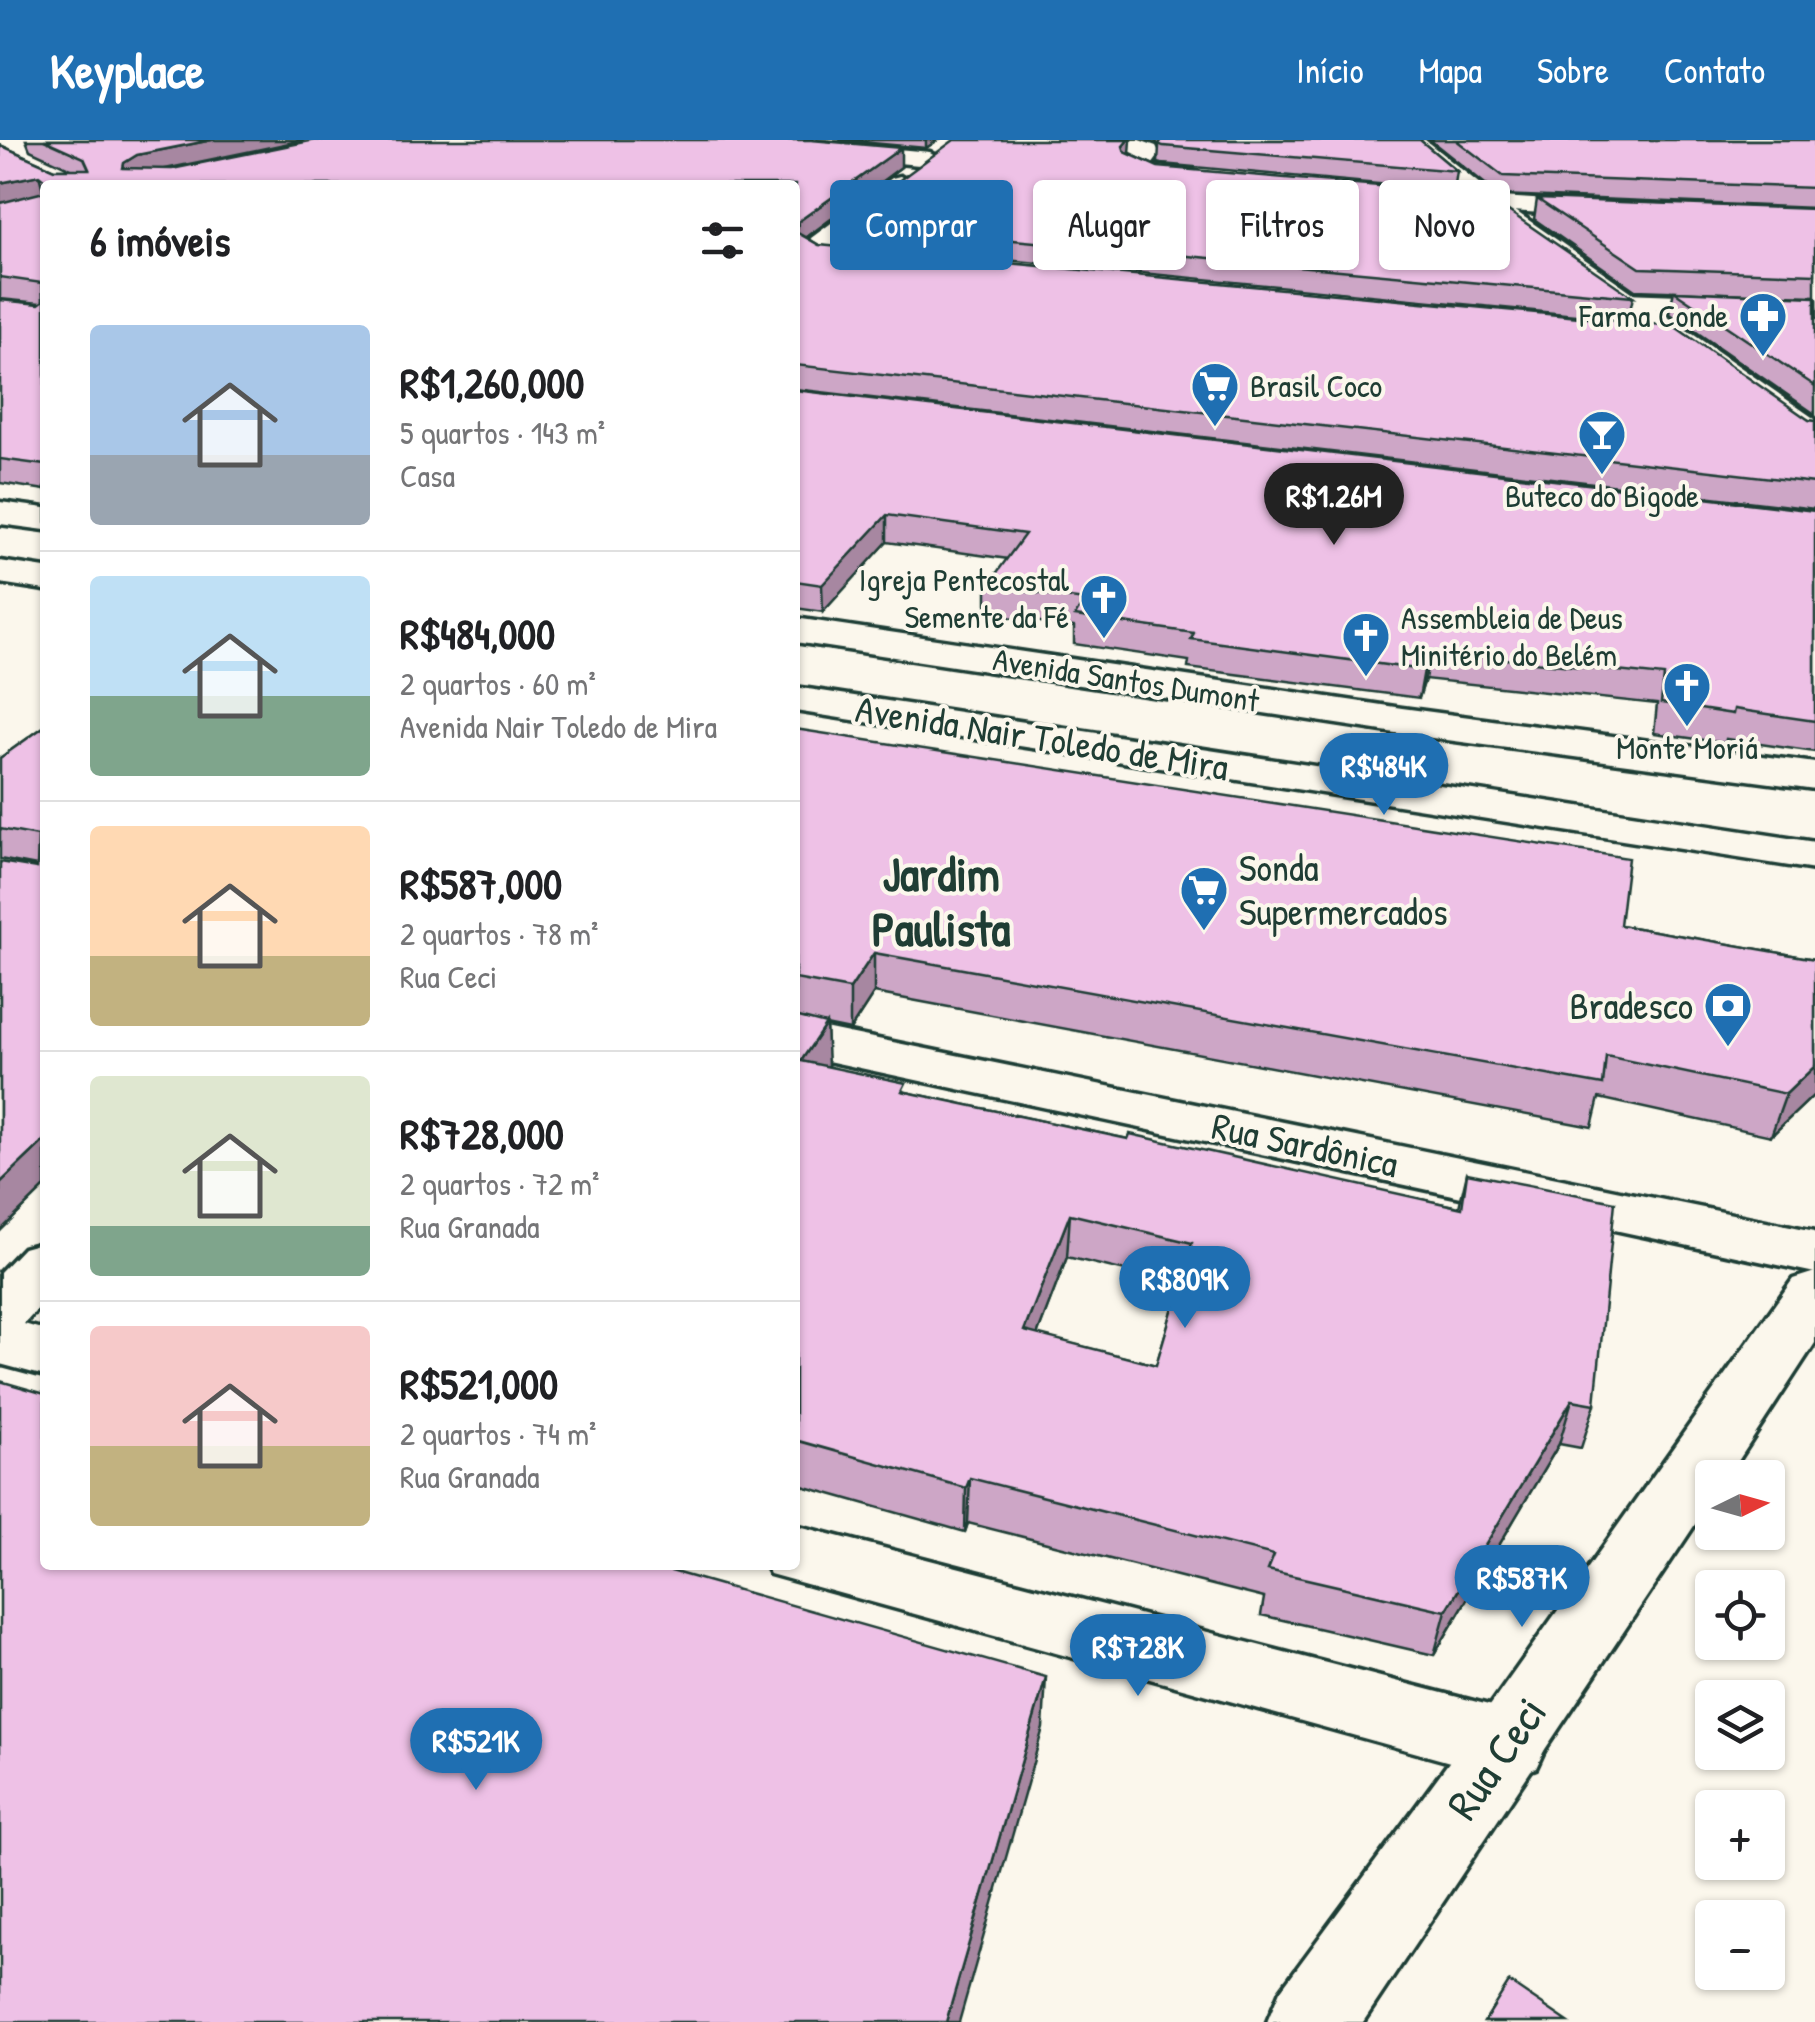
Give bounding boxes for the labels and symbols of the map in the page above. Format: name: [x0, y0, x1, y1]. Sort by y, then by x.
pharmacy icon: Farma Conde: [1737, 290, 1789, 358]
place label: Farma Conde: [1578, 294, 1728, 337]
supermarket icon: Brasil Coco: [1189, 360, 1241, 428]
place label: Brasil Coco: [1250, 364, 1382, 407]
bar icon: Buteco do Bigode: [1576, 408, 1628, 476]
pin: R$1.26M: [1242, 463, 1426, 548]
place label: Buteco do Bigode: [1505, 474, 1699, 517]
place label: Igreja Pentecostal Semente da Fé: [859, 558, 1069, 638]
church icon: Igreja Pentecostal Semente da Fé: [1078, 572, 1130, 640]
place label: Assembleia de Deus Minitério do Belém: [1401, 596, 1623, 676]
church icon: Assembleia de Deus Minitério do Belém: [1340, 610, 1392, 678]
street label: Avenida Santos Dumont: [990, 637, 1263, 722]
church icon: Monte Moriá: [1661, 660, 1713, 728]
street label: Avenida Nair Toledo de Mira: [852, 682, 1232, 792]
place label: Monte Moriá: [1616, 726, 1758, 769]
pin: R$484K: [1303, 733, 1465, 818]
district label: Jardim Paulista: [872, 841, 1010, 961]
place label: Sonda Supermercados: [1239, 841, 1448, 937]
supermarket icon: Sonda Supermercados: [1178, 864, 1230, 932]
place label: Bradesco: [1570, 979, 1693, 1031]
bank icon: Bradesco: [1702, 980, 1754, 1048]
street label: Rua Sardônica: [1208, 1099, 1403, 1189]
pin: R$809K: [1104, 1246, 1266, 1331]
north arrow: [1695, 1460, 1785, 1550]
pin: R$587K: [1441, 1545, 1603, 1630]
pin: R$728K: [1057, 1614, 1219, 1699]
street label: Rua Ceci: [1431, 1684, 1560, 1831]
pin: R$521K: [395, 1708, 557, 1793]

